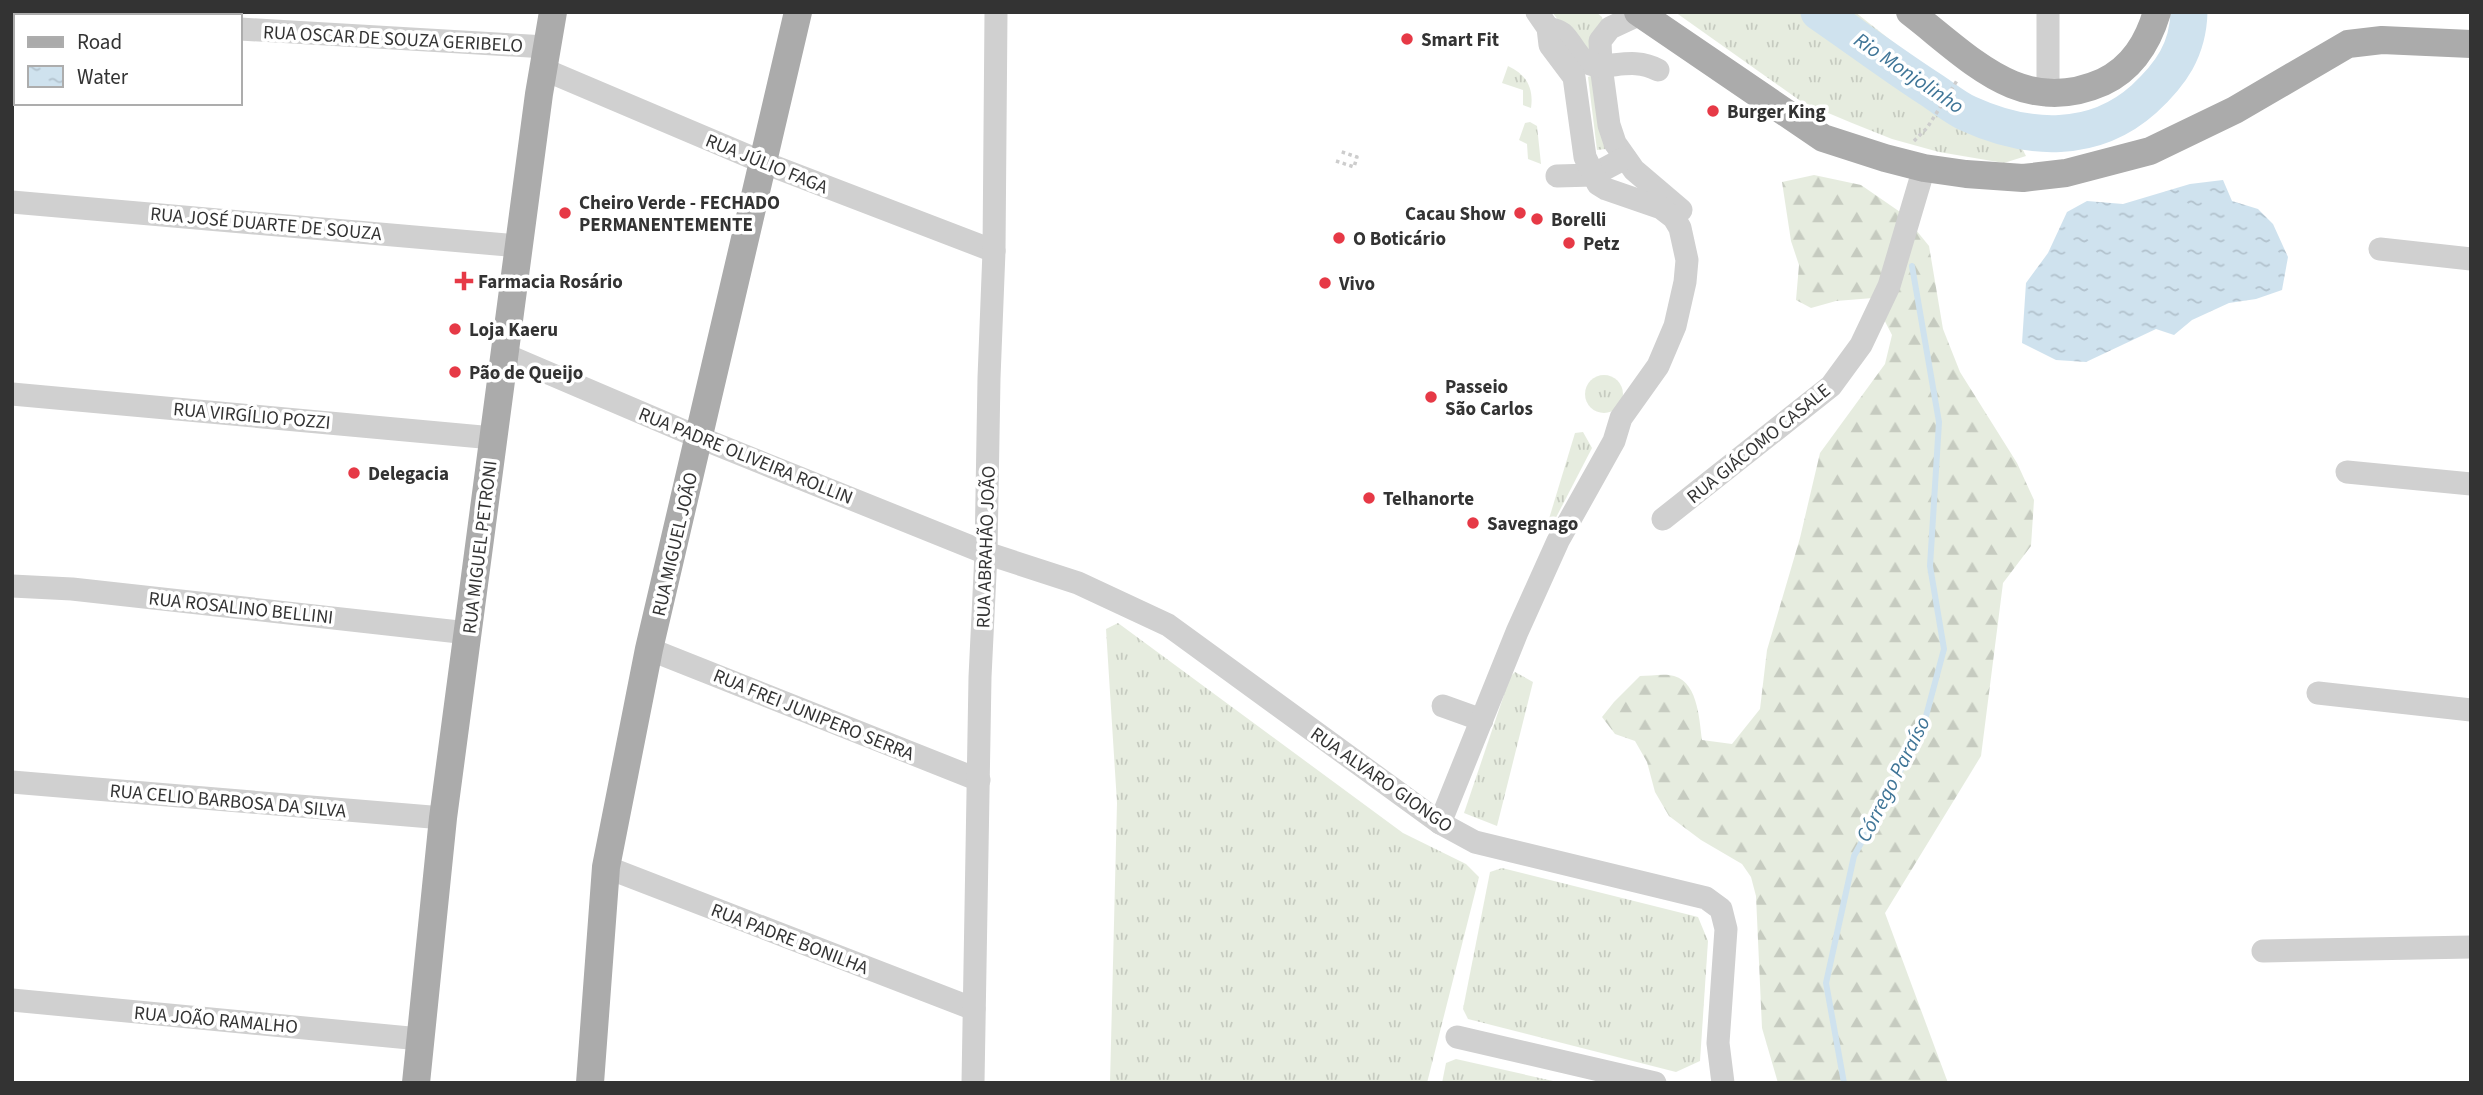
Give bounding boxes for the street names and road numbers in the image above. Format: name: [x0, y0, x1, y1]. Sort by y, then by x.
street label: RUA OSCAR DE SOUZA GERIBELO: [262, 19, 524, 60]
street label: RUA JÚLIO FAGA: [701, 128, 832, 201]
street label: RUA JOSÉ DUARTE DE SOUZA: [149, 201, 383, 248]
street label: RUA GIÁCOMO CASALE: [1681, 378, 1837, 511]
street label: RUA VIRGÍLIO POZZI: [172, 396, 332, 437]
street label: RUA PADRE OLIVEIRA ROLLIN: [634, 401, 857, 512]
street label: RUA MIGUEL PETRONI: [456, 459, 505, 635]
street label: RUA ABRAHÃO JOÃO: [970, 465, 1003, 629]
street label: RUA MIGUEL JOÃO: [646, 470, 705, 619]
street label: RUA ROSALINO BELLINI: [147, 585, 335, 632]
street label: RUA FREI JUNIPERO SERRA: [709, 663, 919, 768]
street label: RUA ALVARO GIONGO: [1305, 721, 1458, 839]
street label: RUA CELIO BARBOSA DA SILVA: [109, 778, 348, 825]
street label: RUA PADRE BONILHA: [707, 897, 873, 982]
street label: RUA JOÃO RAMALHO: [133, 1000, 299, 1041]

